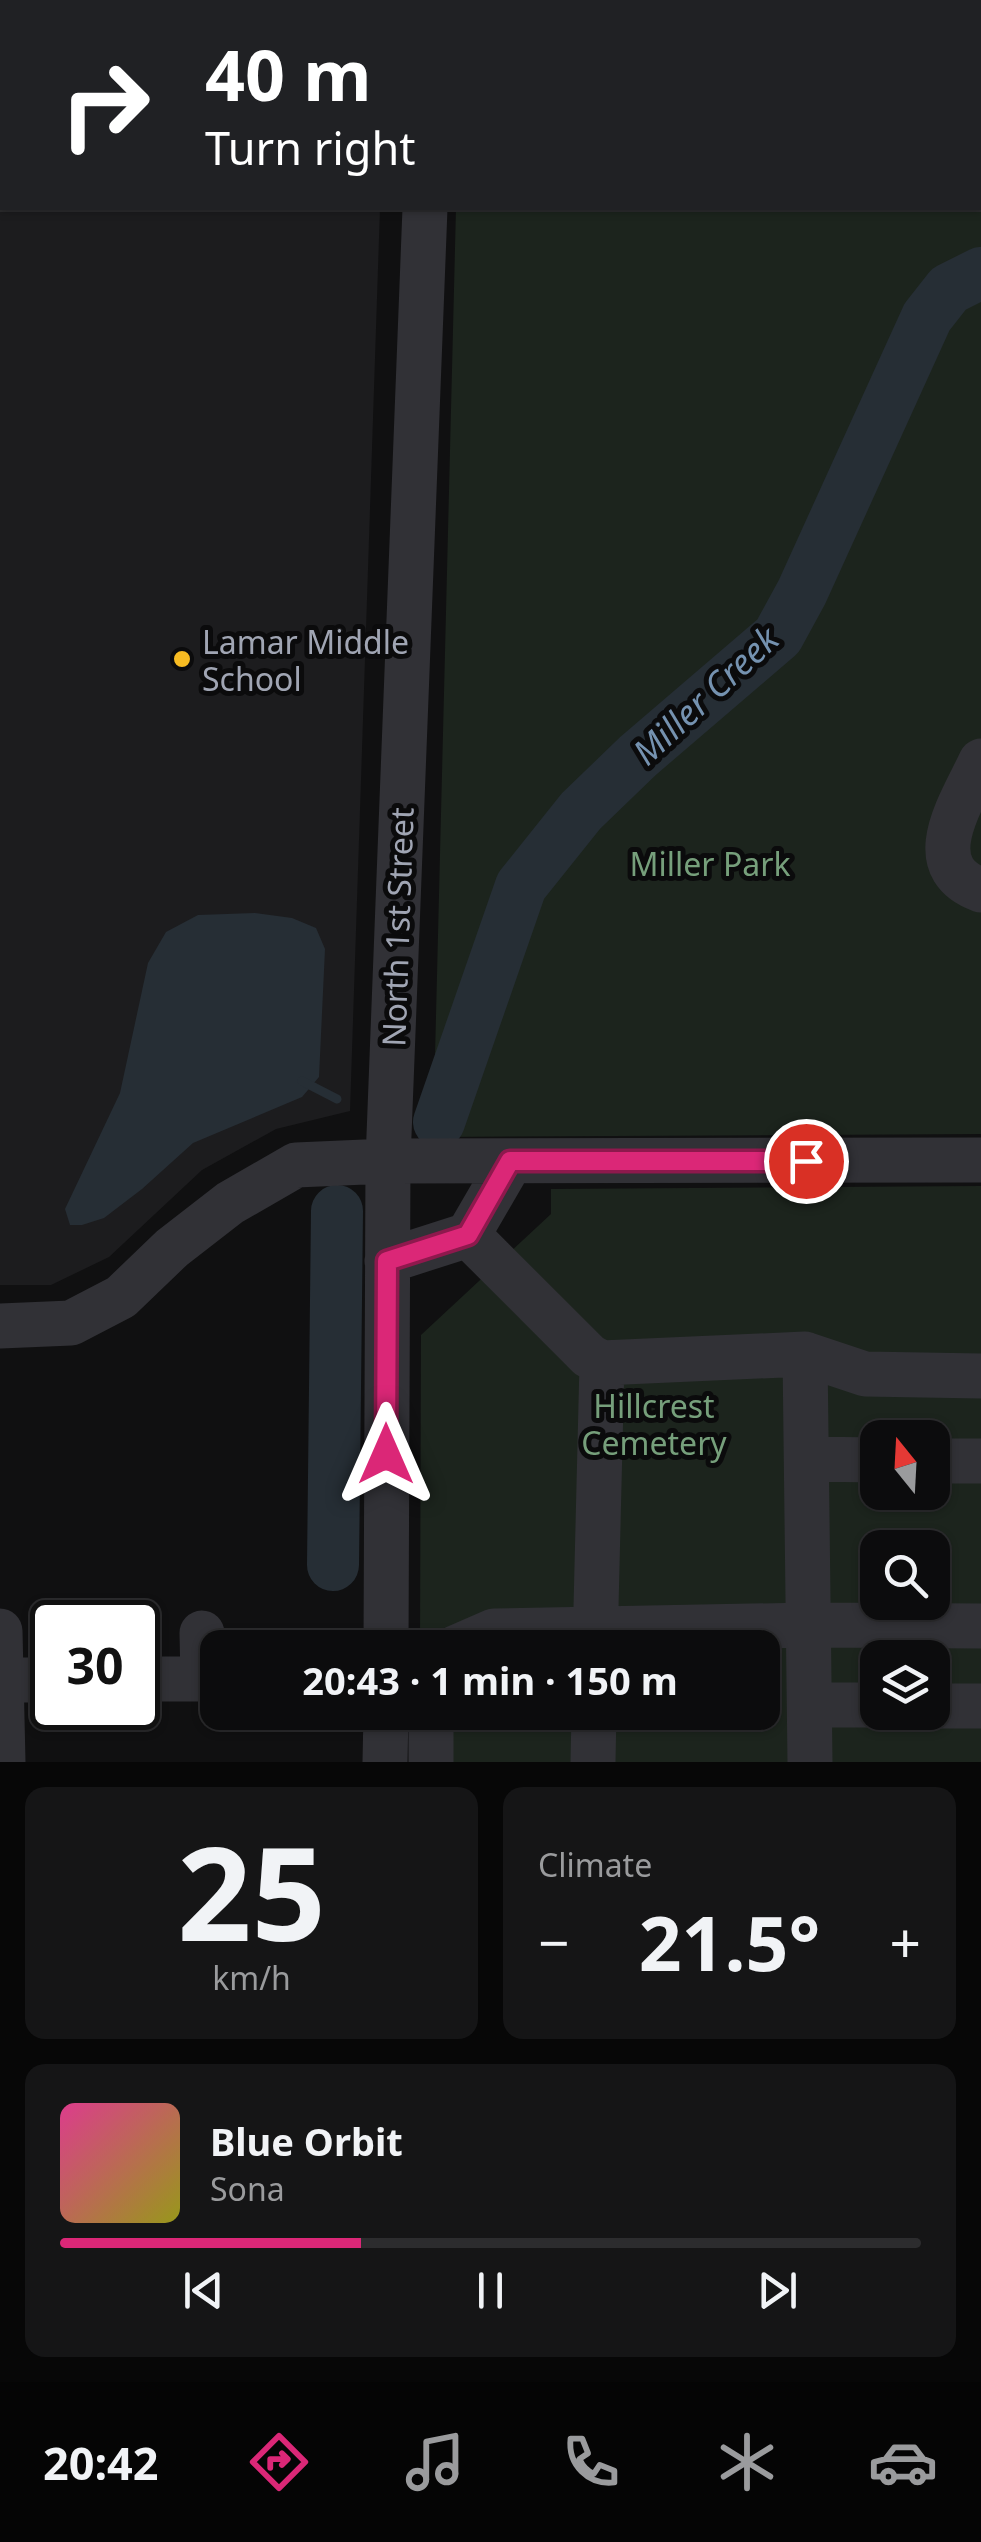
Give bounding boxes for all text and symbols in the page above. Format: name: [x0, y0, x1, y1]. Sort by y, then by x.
text: 40 m: [205, 26, 372, 122]
icon: right: [40, 40, 170, 170]
text: Turn right: [205, 117, 416, 178]
water label: Miller Creek: [622, 614, 789, 775]
place label: Lamar Middle School: [202, 620, 409, 700]
marker: Lamar Middle School: [171, 648, 193, 670]
street label: North 1st Street: [371, 807, 423, 1047]
park label: Miller Park: [630, 842, 791, 885]
pin: [764, 1119, 849, 1204]
icon: arrive: [779, 1134, 834, 1189]
park label: Hillcrest Cemetery: [581, 1384, 727, 1464]
position arrow: [334, 1402, 438, 1506]
north arrow: [860, 1420, 950, 1510]
map controls: [860, 1420, 950, 1730]
button: search: [860, 1530, 950, 1620]
speed limit sign: 30: [30, 1600, 160, 1730]
button: layers: [860, 1640, 950, 1730]
text: 20:43 · 1 min · 150 m: [302, 1654, 678, 1706]
text: 25: [177, 1802, 326, 1979]
text: Climate: [538, 1843, 652, 1886]
text: 21.5°: [639, 1891, 820, 1993]
text: −: [538, 1904, 569, 1979]
text: +: [890, 1904, 921, 1979]
text: km/h: [212, 1956, 291, 1999]
text: Blue Orbit: [210, 2115, 403, 2167]
text: Sona: [210, 2167, 285, 2210]
icon: previous: [176, 2263, 231, 2318]
icon: pause: [463, 2263, 518, 2318]
icon: next: [750, 2263, 805, 2318]
icon: directions: [244, 2427, 314, 2497]
icon: music: [400, 2427, 470, 2497]
icon: phone: [556, 2427, 626, 2497]
icon: climate: [712, 2427, 782, 2497]
icon: car: [868, 2427, 938, 2497]
text: 20:42: [43, 2432, 159, 2493]

